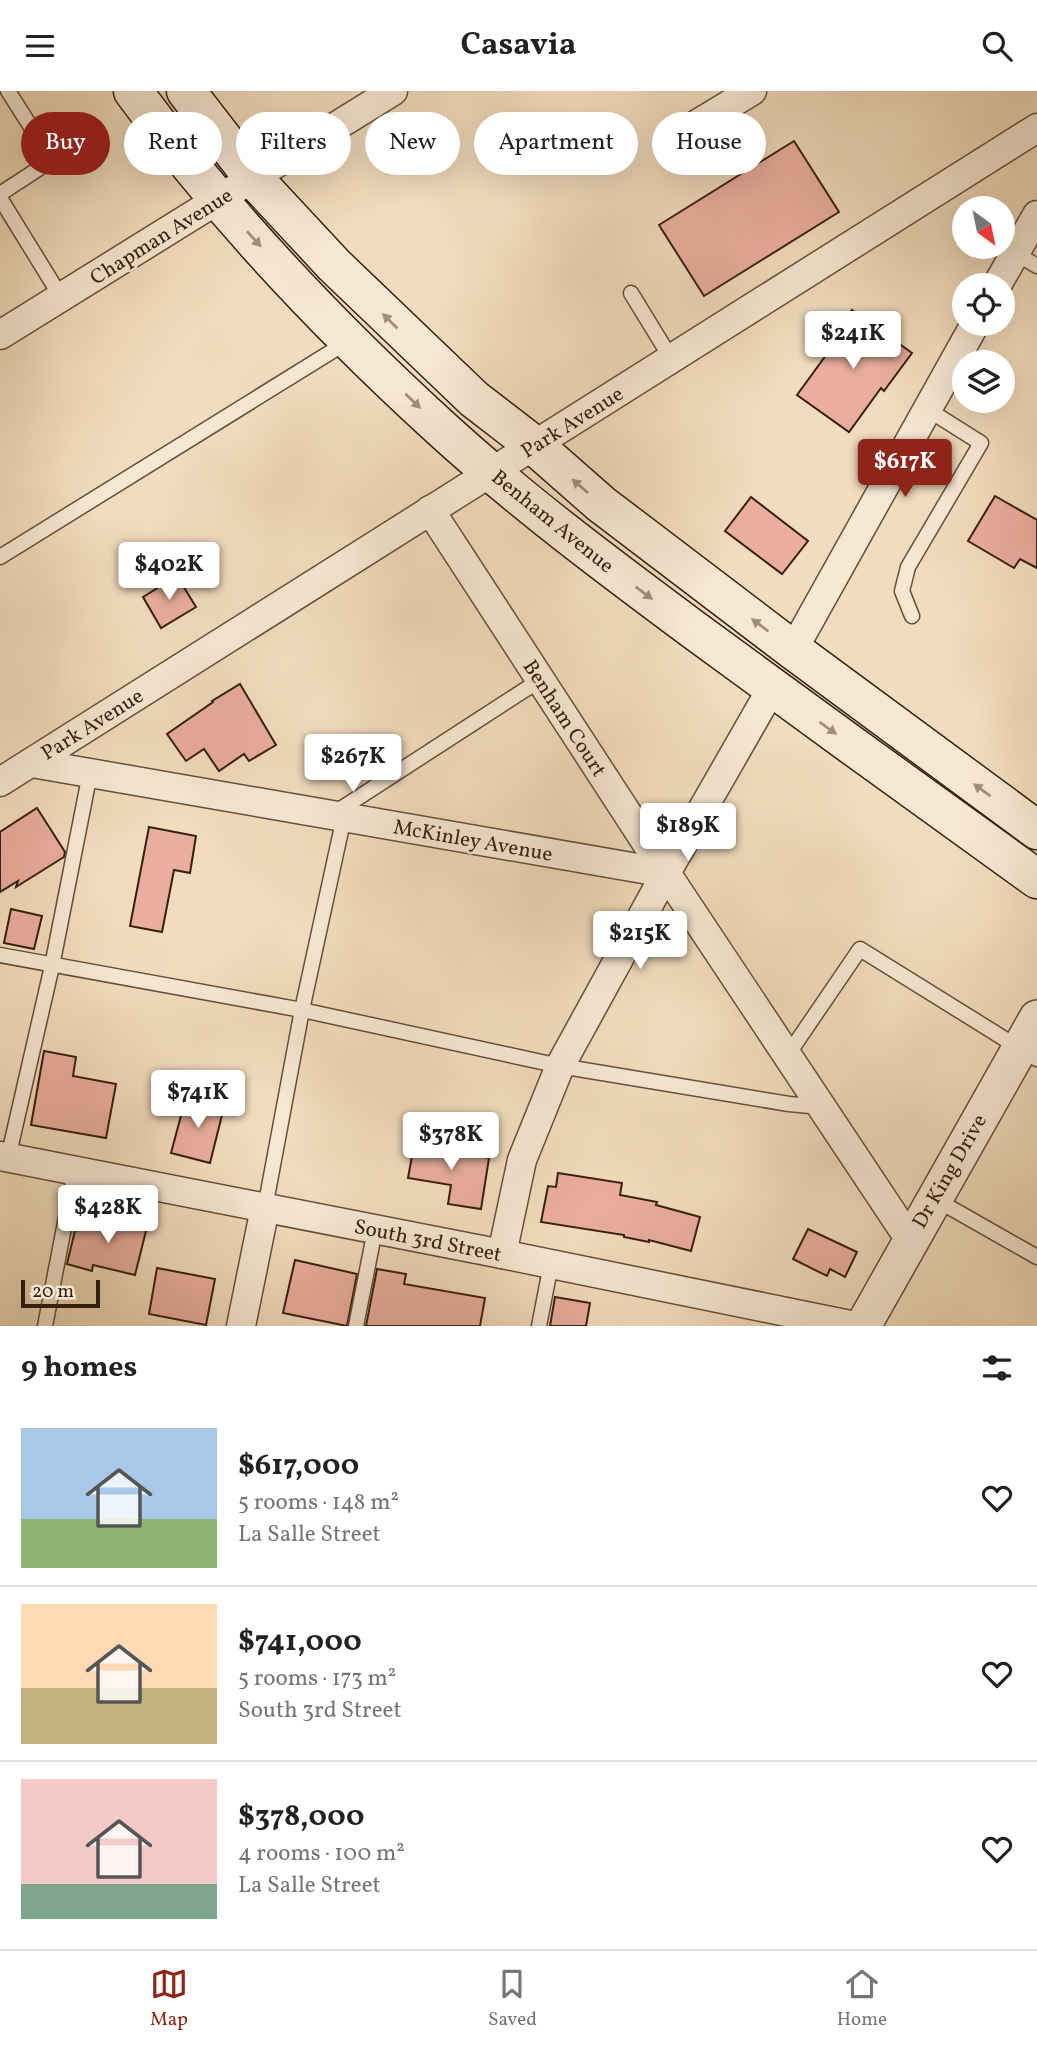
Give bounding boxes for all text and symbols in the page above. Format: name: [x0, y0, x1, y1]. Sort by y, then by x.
text: Casavia: [461, 24, 576, 68]
icon: menu: [21, 27, 59, 65]
icon: search: [978, 27, 1016, 65]
chip: Buy: [21, 112, 110, 175]
chip: Rent: [124, 112, 222, 175]
chip: Filters: [236, 112, 351, 175]
chip: New: [365, 112, 460, 175]
chip: Apartment: [474, 112, 638, 175]
chip: House: [652, 112, 766, 175]
street label: Chapman Avenue: [85, 182, 239, 293]
north arrow: [952, 196, 1015, 259]
map controls: [952, 196, 1015, 413]
one-way arrow: [246, 230, 261, 247]
button: locate: [952, 273, 1015, 336]
pin: $241K: [804, 311, 902, 371]
one-way arrow: [382, 313, 399, 329]
text: $241K: [821, 318, 885, 350]
button: layers: [952, 350, 1015, 413]
street label: Park Avenue: [516, 380, 630, 466]
one-way arrow: [404, 393, 421, 409]
pin: $617K: [856, 439, 954, 499]
text: $617K: [874, 446, 936, 478]
street label: Benham Avenue: [485, 464, 620, 581]
one-way arrow: [572, 478, 589, 494]
pin: $402K: [120, 543, 218, 602]
text: $402K: [134, 549, 204, 581]
one-way arrow: [635, 586, 653, 600]
one-way arrow: [751, 618, 769, 632]
street label: Benham Court: [515, 655, 612, 783]
street label: Park Avenue: [36, 682, 150, 768]
one-way arrow: [818, 721, 837, 735]
pin: $267K: [304, 735, 402, 794]
text: $267K: [320, 741, 386, 773]
one-way arrow: [973, 783, 991, 797]
pin: $189K: [639, 803, 737, 863]
text: $189K: [656, 810, 720, 842]
street label: McKinley Avenue: [391, 813, 555, 870]
pin: $215K: [591, 911, 689, 971]
text: $215K: [609, 918, 671, 950]
pin: $741K: [149, 1070, 247, 1130]
text: $741K: [167, 1077, 229, 1109]
street label: Dr King Drive: [906, 1109, 995, 1234]
pin: $378K: [402, 1112, 500, 1172]
text: $378K: [419, 1119, 483, 1151]
pin: $428K: [59, 1185, 157, 1245]
text: $428K: [74, 1192, 142, 1224]
street label: South 3rd Street: [352, 1213, 504, 1270]
scale bar: [21, 1277, 100, 1309]
text: 20 m: [32, 1279, 74, 1305]
text: 9 homes: [21, 1347, 137, 1389]
icon: filters: [978, 1349, 1016, 1387]
text: $617,000: [238, 1445, 359, 1487]
icon: home: [77, 1456, 161, 1540]
icon: heart: [978, 1479, 1016, 1517]
text: 5 rooms · 148 m²: [238, 1487, 399, 1519]
text: La Salle Street: [238, 1519, 381, 1551]
text: $741,000: [238, 1621, 362, 1663]
icon: home: [77, 1632, 161, 1716]
icon: heart: [978, 1655, 1016, 1693]
text: 5 rooms · 173 m²: [238, 1663, 396, 1695]
text: South 3rd Street: [238, 1695, 402, 1727]
text: $378,000: [238, 1796, 365, 1838]
icon: home: [77, 1807, 161, 1891]
icon: heart: [978, 1830, 1016, 1868]
text: 4 rooms · 100 m²: [238, 1838, 405, 1870]
text: La Salle Street: [238, 1870, 381, 1902]
tab: Map: [150, 1965, 188, 2033]
tab: Saved: [488, 1965, 537, 2033]
tab: Home: [837, 1965, 887, 2033]

